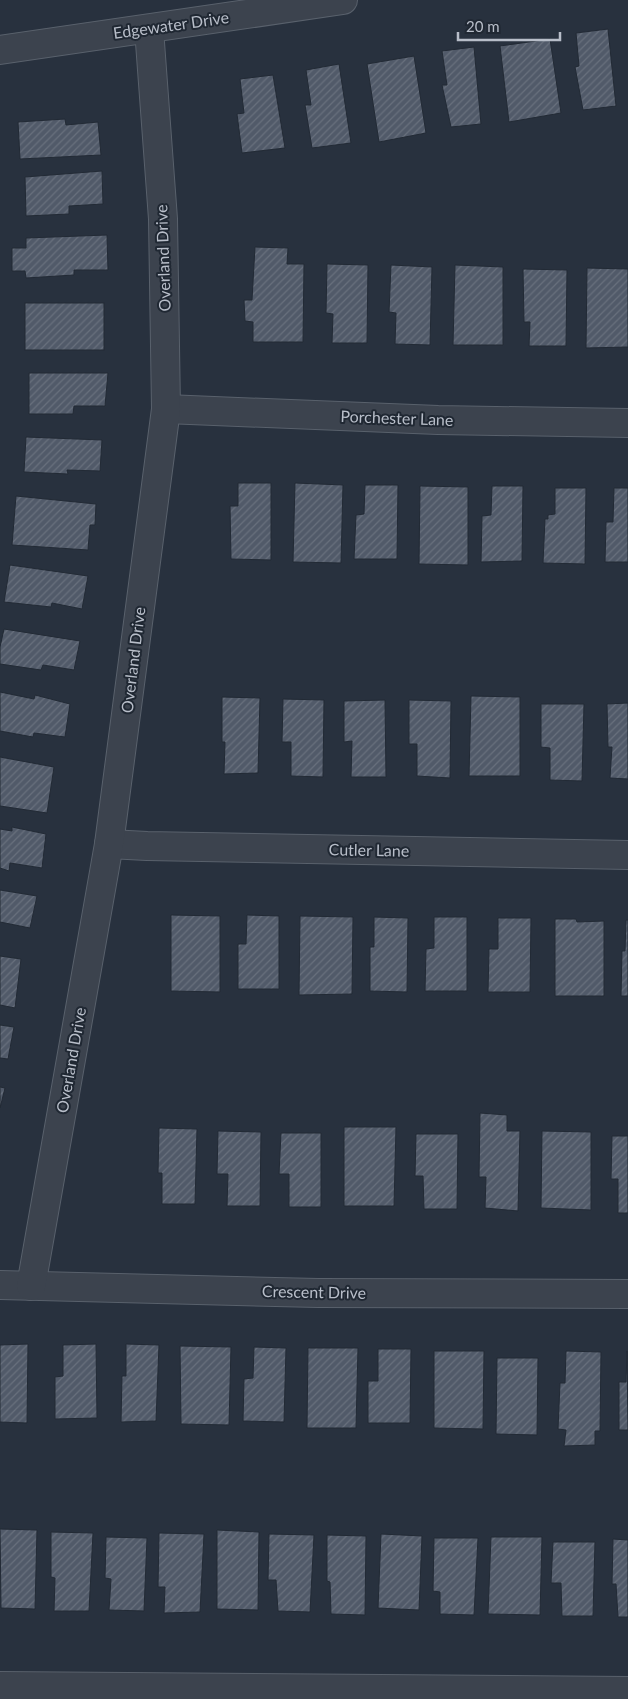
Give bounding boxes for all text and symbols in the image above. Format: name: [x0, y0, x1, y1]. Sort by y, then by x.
street label: Edgewater Drive: [112, 7, 230, 42]
scale bar: [458, 10, 560, 42]
text: 20 m: [466, 17, 500, 35]
street label: Overland Drive: [151, 204, 174, 312]
street label: Porchester Lane: [340, 406, 454, 429]
street label: Overland Drive: [117, 606, 148, 714]
street label: Cutler Lane: [329, 839, 409, 860]
street label: Overland Drive: [52, 1006, 89, 1114]
street label: Crescent Drive: [262, 1281, 366, 1302]

